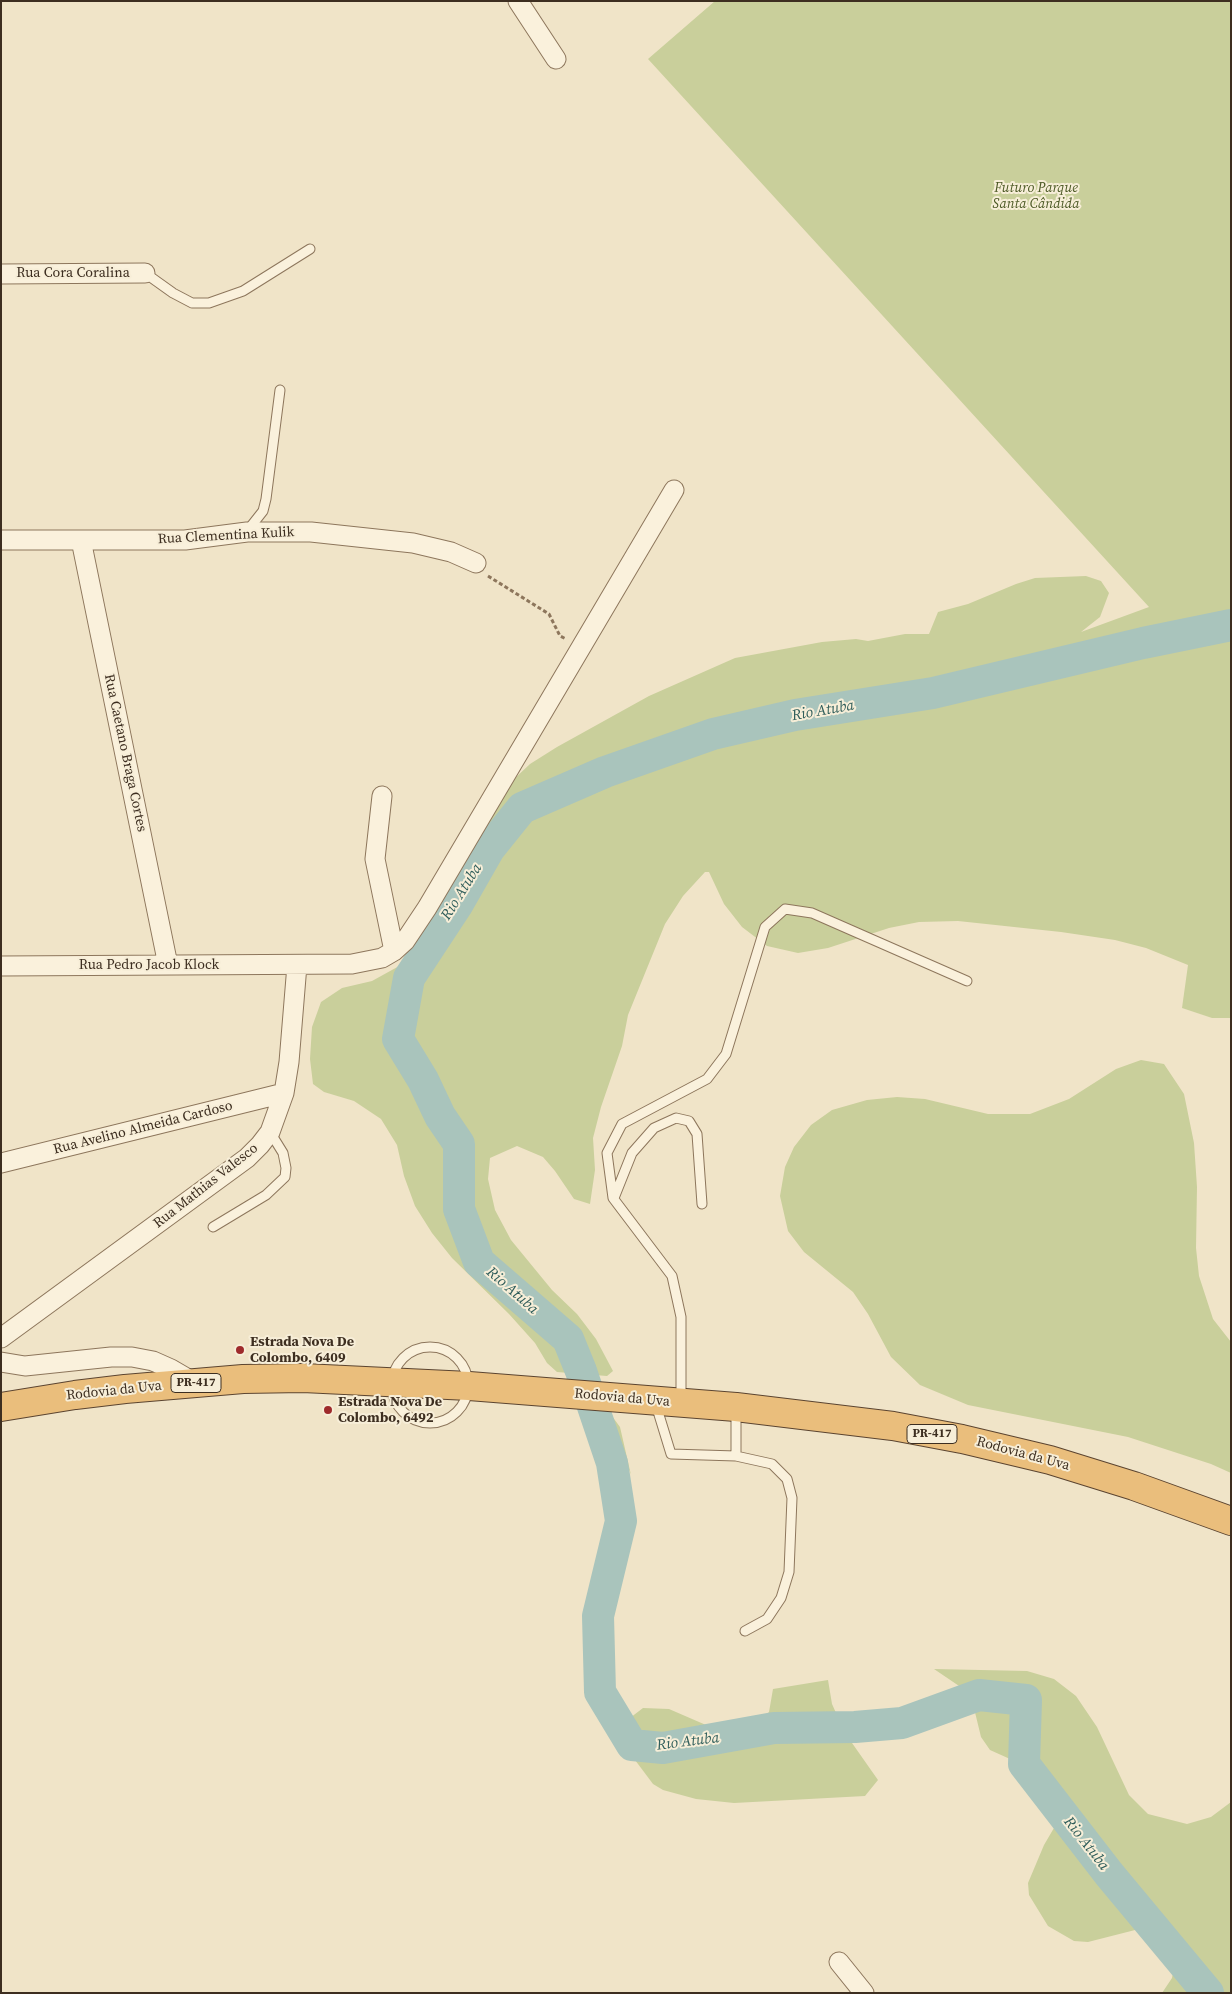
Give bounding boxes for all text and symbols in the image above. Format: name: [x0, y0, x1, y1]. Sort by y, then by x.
park label: Futuro Parque Santa Cândida: [993, 180, 1079, 212]
street label: Rua Cora Coralina: [16, 265, 130, 281]
street label: Rua Clementina Kulik: [157, 524, 295, 548]
street label: Rua Caetano Braga Cortes: [100, 672, 150, 834]
water label: Rio Atuba: [790, 697, 856, 725]
water label: Rio Atuba: [438, 861, 486, 923]
street label: Rua Pedro Jacob Klock: [79, 957, 219, 973]
street label: Rua Avelino Almeida Cardoso: [52, 1098, 234, 1158]
street label: Rua Mathias Valesco: [150, 1140, 262, 1232]
water label: Rio Atuba: [482, 1264, 542, 1318]
place label: Estrada Nova De Colombo, 6409: [250, 1334, 354, 1366]
marker: Estrada Nova De Colombo, 6409: [234, 1344, 246, 1356]
road number: PR-417: [171, 1374, 221, 1392]
street label: Rodovia da Uva: [65, 1378, 163, 1404]
street label: Rodovia da Uva: [573, 1385, 671, 1411]
place label: Estrada Nova De Colombo, 6492: [338, 1394, 442, 1426]
marker: Estrada Nova De Colombo, 6492: [322, 1404, 334, 1416]
road number: PR-417: [907, 1425, 957, 1444]
street label: Rodovia da Uva: [974, 1433, 1072, 1475]
water label: Rio Atuba: [656, 1729, 720, 1755]
water label: Rio Atuba: [1060, 1814, 1112, 1874]

